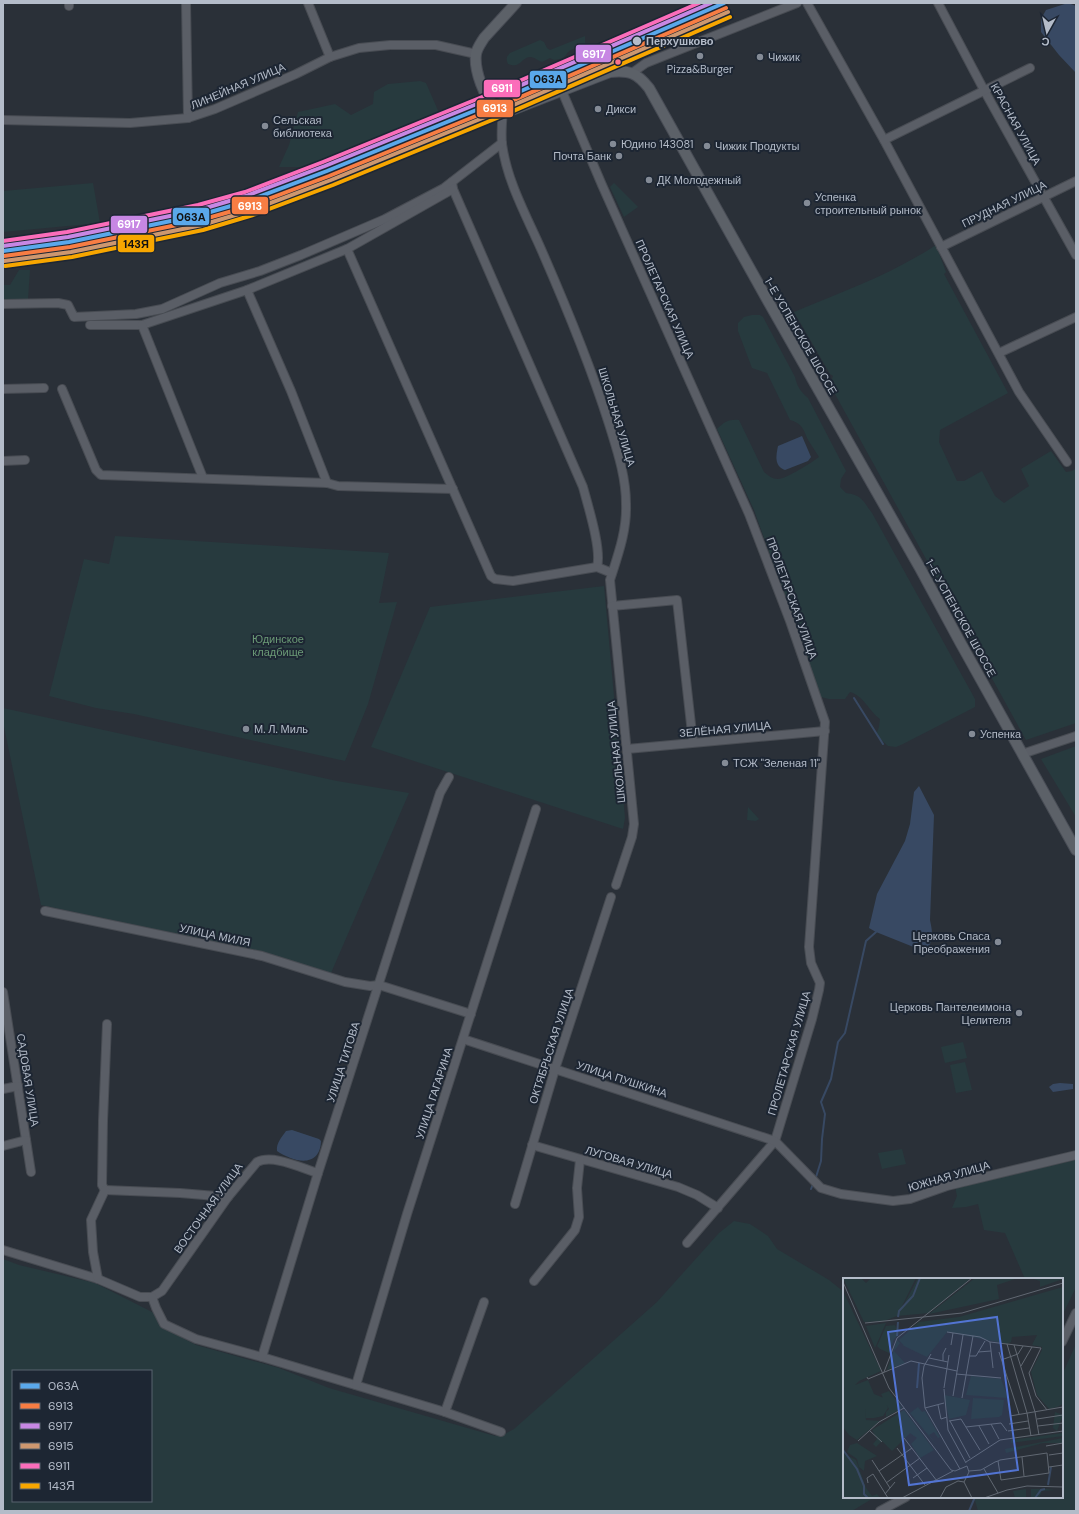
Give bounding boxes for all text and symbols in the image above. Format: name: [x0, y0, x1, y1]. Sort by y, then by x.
north arrow: [1027, 12, 1067, 52]
place label: Перхушково: [646, 34, 714, 48]
text: С: [1041, 34, 1051, 49]
marker: Перхушково: [631, 35, 643, 47]
line badge: 6917: [575, 44, 612, 63]
text: 6917: [582, 47, 606, 61]
place label: Чижик: [768, 50, 800, 64]
marker: Pizza&Burger: [695, 51, 705, 61]
marker: Чижик: [755, 52, 765, 62]
unlabelled marker: [613, 57, 623, 67]
street label: ЛИНЕЙНАЯ УЛИЦА: [188, 59, 288, 112]
place label: Pizza&Burger: [667, 62, 733, 76]
line badge: 063А: [529, 70, 567, 89]
text: 063А: [533, 72, 563, 86]
line badge: 6911: [483, 79, 521, 98]
text: 6911: [491, 81, 513, 95]
street label: КРАСНАЯ УЛИЦА: [988, 81, 1045, 168]
line badge: 6913: [476, 99, 514, 118]
text: 6913: [483, 101, 507, 115]
place label: Дикси: [606, 102, 636, 116]
marker: Дикси: [593, 104, 603, 114]
place label: Сельская библиотека: [273, 113, 333, 140]
marker: Сельская библиотека: [260, 121, 270, 131]
place label: Юдино 143081: [621, 137, 693, 151]
marker: Юдино 143081: [608, 139, 618, 149]
place label: Чижик Продукты: [715, 139, 800, 153]
marker: Чижик Продукты: [702, 141, 712, 151]
place label: Почта Банк: [553, 149, 611, 163]
marker: Почта Банк: [614, 151, 624, 161]
place label: ДК Молодежный: [657, 173, 741, 187]
marker: ДК Молодежный: [644, 175, 654, 185]
street label: ПРУДНАЯ УЛИЦА: [959, 177, 1049, 231]
place label: Успенка строительный рынок: [815, 190, 921, 217]
line badge: 6913: [231, 196, 269, 215]
marker: Успенка строительный рынок: [802, 198, 812, 208]
text: 6913: [238, 199, 262, 213]
line badge: 063А: [172, 207, 210, 226]
text: 063А: [176, 210, 206, 224]
line badge: 6917: [110, 215, 148, 234]
text: 6917: [117, 217, 141, 231]
line badge: 143Я: [117, 234, 155, 253]
text: 143Я: [123, 237, 149, 251]
street label: ПРОЛЕТАРСКАЯ УЛИЦА: [632, 237, 698, 361]
street label: 1-Е УСПЕНСКОЕ ШОССЕ: [762, 275, 840, 397]
street label: ШКОЛЬНАЯ УЛИЦА: [595, 366, 639, 469]
street label: ПРОЛЕТАРСКАЯ УЛИЦА: [763, 535, 821, 661]
street label: 1-Е УСПЕНСКОЕ ШОССЕ: [923, 557, 999, 679]
park label: Юдинское кладбище: [252, 632, 304, 659]
street label: ШКОЛЬНАЯ УЛИЦА: [604, 700, 628, 804]
street label: ЗЕЛЁНАЯ УЛИЦА: [679, 718, 772, 740]
place label: М. Л. Миль: [254, 722, 308, 736]
marker: М. Л. Миль: [241, 724, 251, 734]
place label: Успенка: [980, 727, 1022, 741]
marker: Успенка: [967, 729, 977, 739]
place label: ТСЖ "Зеленая 11": [733, 756, 820, 770]
marker: ТСЖ "Зеленая 11": [720, 758, 730, 768]
street label: УЛИЦА МИЛЯ: [178, 921, 252, 949]
place label: Церковь Спаса Преображения: [912, 929, 991, 956]
marker: Церковь Спаса Преображения: [993, 937, 1003, 947]
street label: ОКТЯБРЬСКАЯ УЛИЦА: [526, 986, 577, 1106]
street label: ПРОЛЕТАРСКАЯ УЛИЦА: [765, 989, 814, 1117]
place label: Церковь Пантелеимона Целителя: [890, 1000, 1012, 1027]
marker: Церковь Пантелеимона Целителя: [1014, 1008, 1024, 1018]
street label: УЛИЦА ТИТОВА: [323, 1019, 363, 1104]
street label: САДОВАЯ УЛИЦА: [14, 1033, 42, 1128]
street label: УЛИЦА ГАГАРИНА: [413, 1045, 456, 1141]
street label: УЛИЦА ПУШКИНА: [575, 1058, 670, 1100]
street label: ЛУГОВАЯ УЛИЦА: [584, 1143, 675, 1181]
street label: ЮЖНАЯ УЛИЦА: [907, 1157, 992, 1194]
street label: ВОСТОЧНАЯ УЛИЦА: [170, 1160, 246, 1256]
inset map: [843, 1278, 1063, 1498]
legend: [12, 1370, 152, 1502]
text: 063А: [48, 1378, 79, 1394]
text: 6913: [48, 1398, 73, 1414]
text: 6917: [48, 1418, 73, 1434]
text: 6915: [48, 1438, 74, 1454]
text: 6911: [48, 1458, 70, 1474]
text: 143Я: [48, 1478, 75, 1494]

